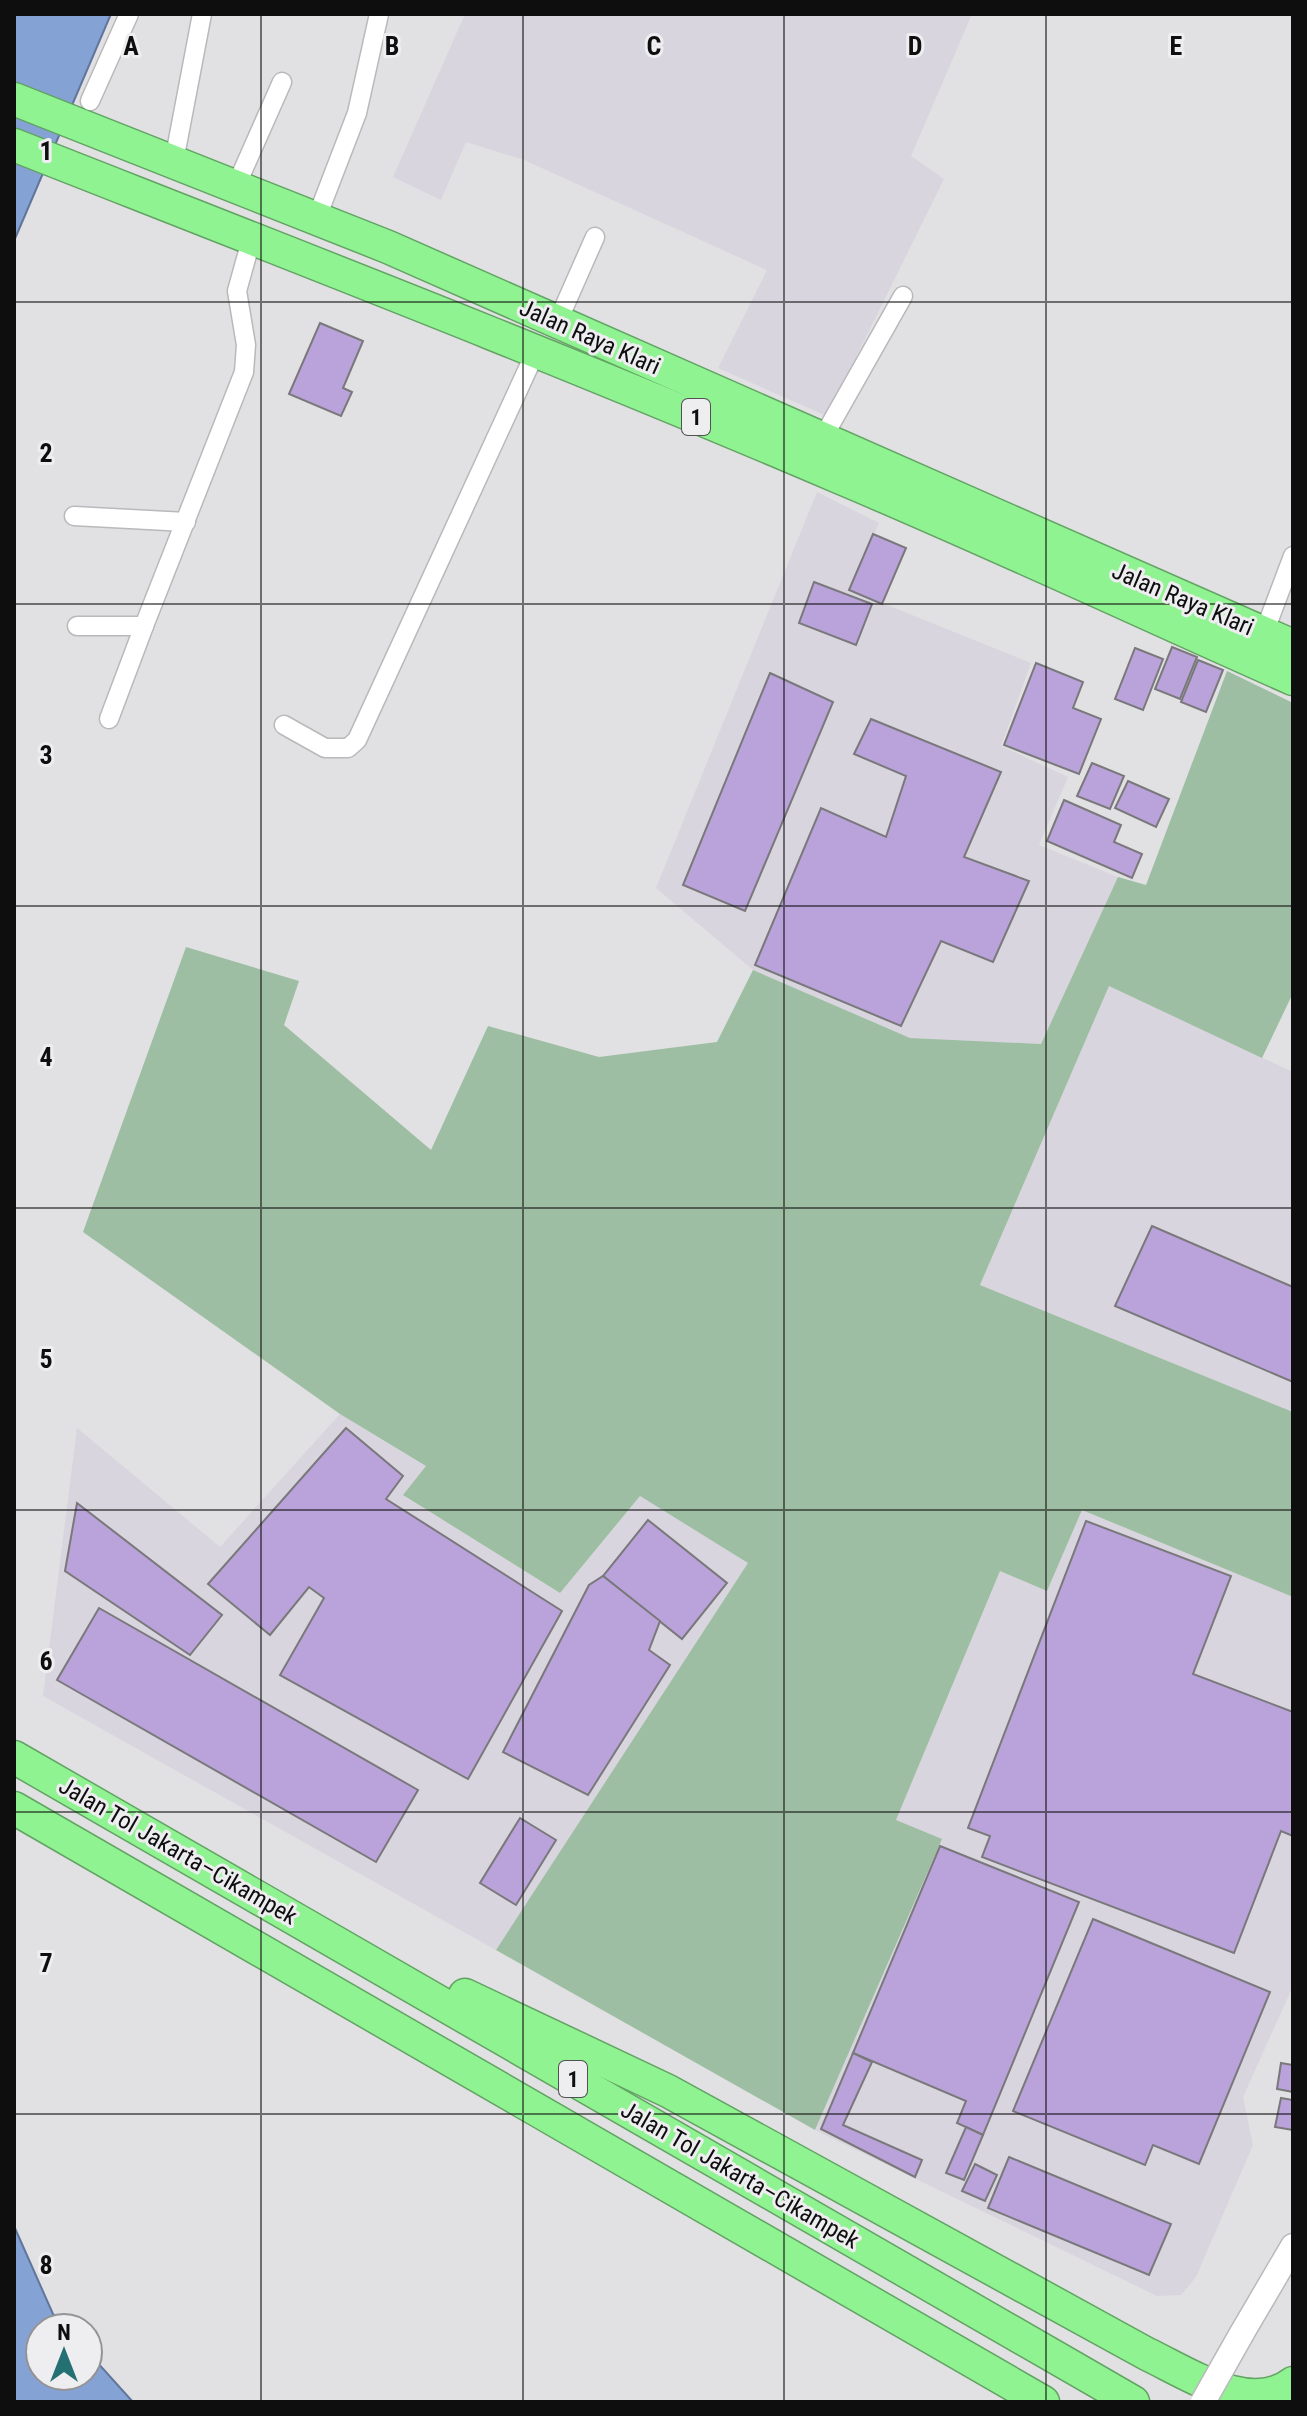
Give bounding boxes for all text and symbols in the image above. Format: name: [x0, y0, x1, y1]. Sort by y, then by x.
text: A: [123, 31, 139, 61]
text: B: [385, 31, 399, 61]
text: C: [647, 31, 662, 61]
text: D: [908, 31, 922, 61]
text: E: [1170, 31, 1183, 61]
text: 1: [39, 136, 53, 166]
street label: Jalan Raya Klari: [515, 293, 665, 381]
road number: 1: [682, 399, 710, 435]
text: 2: [39, 438, 53, 468]
street label: Jalan Raya Klari: [1108, 557, 1258, 641]
text: 3: [39, 740, 53, 770]
text: 4: [39, 1042, 53, 1072]
text: 5: [39, 1344, 53, 1374]
text: 6: [39, 1646, 53, 1676]
street label: Jalan Tol Jakarta–Cikampek: [54, 1771, 302, 1931]
text: 7: [39, 1948, 53, 1978]
road number: 1: [559, 2061, 587, 2097]
street label: Jalan Tol Jakarta–Cikampek: [616, 2095, 864, 2255]
text: 8: [39, 2250, 53, 2280]
north arrow: [24, 2312, 104, 2392]
text: N: [57, 2320, 71, 2345]

